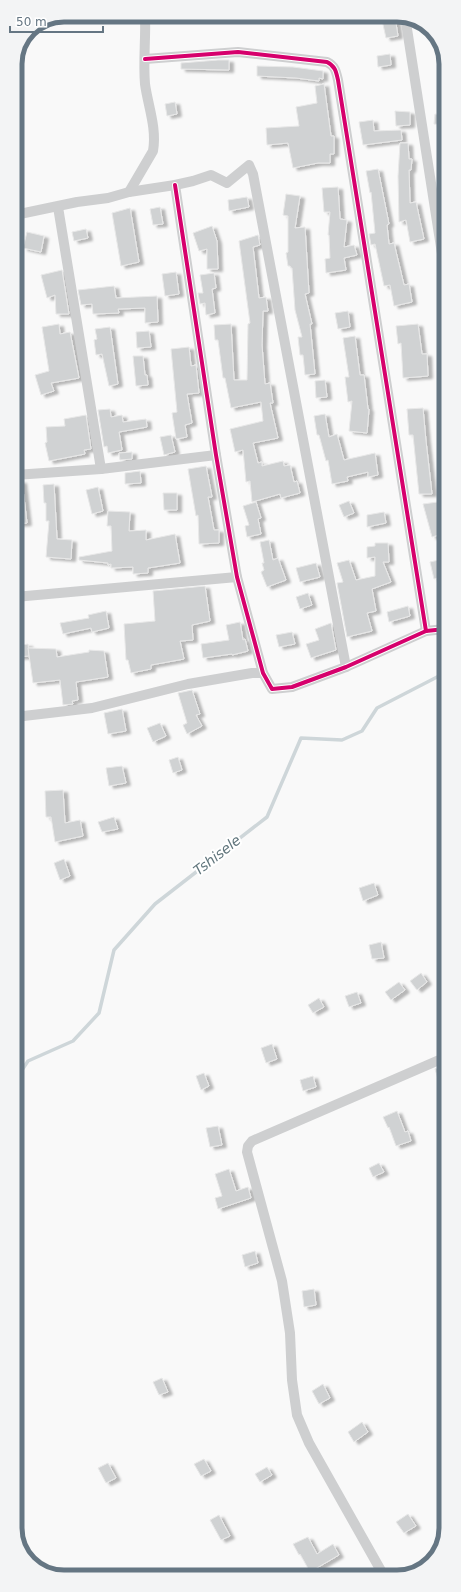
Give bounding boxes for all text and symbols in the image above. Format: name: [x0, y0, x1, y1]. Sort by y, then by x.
scale bar: [10, 8, 103, 34]
text: 50 m: [16, 15, 47, 29]
water label: Tshisele: [190, 832, 244, 878]

